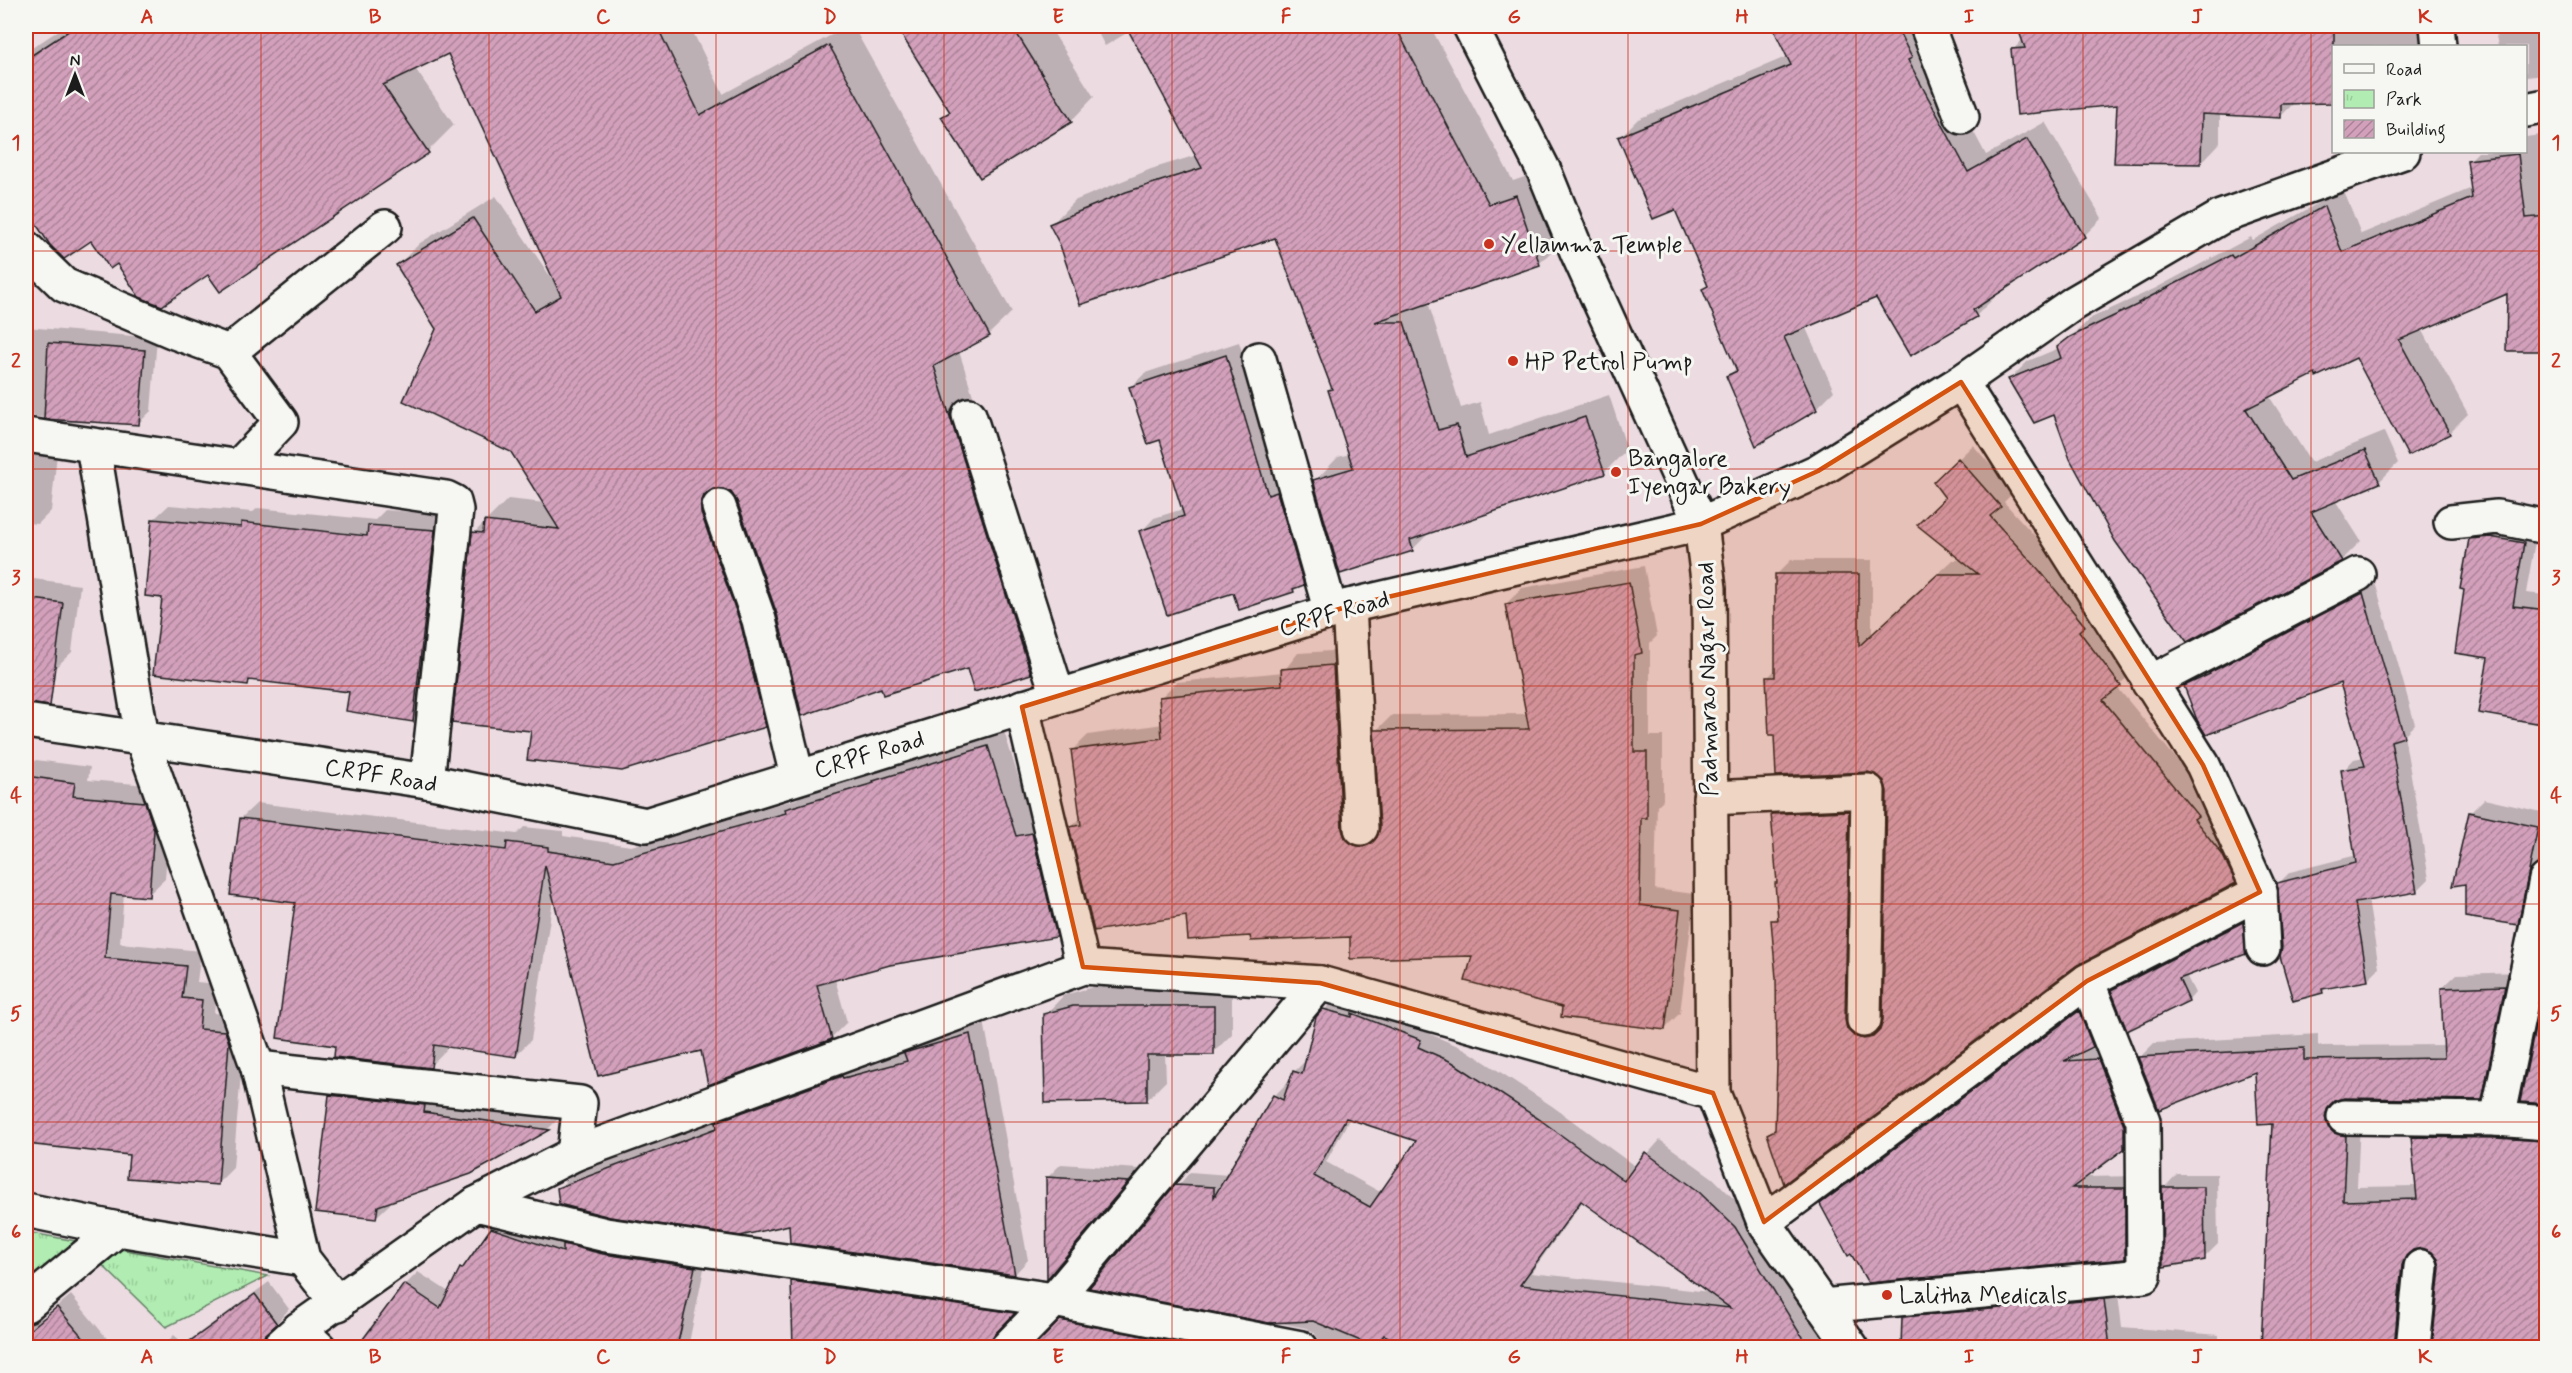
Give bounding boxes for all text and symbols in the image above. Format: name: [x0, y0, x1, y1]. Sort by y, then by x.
text: A: [140, 4, 154, 31]
text: B: [369, 4, 382, 31]
text: C: [596, 4, 611, 31]
text: D: [823, 4, 837, 31]
text: E: [1052, 4, 1064, 31]
text: F: [1281, 4, 1292, 31]
text: G: [1507, 4, 1521, 31]
text: H: [1735, 4, 1749, 31]
text: I: [1964, 4, 1974, 31]
text: J: [2191, 4, 2203, 31]
text: K: [2418, 4, 2433, 31]
north arrow: [45, 45, 105, 105]
legend: [2332, 45, 2527, 153]
text: N: [70, 51, 80, 72]
text: Road: [2386, 58, 2422, 82]
text: Park: [2386, 88, 2422, 112]
text: Building: [2386, 118, 2446, 144]
text: 1: [12, 130, 20, 157]
text: 1: [2552, 130, 2560, 157]
place label: Yellamma Temple: [1501, 230, 1683, 261]
marker: Yellamma Temple: [1482, 237, 1496, 251]
place label: HP Petrol Pump: [1525, 347, 1693, 378]
text: 2: [11, 348, 21, 375]
text: 2: [2551, 348, 2561, 375]
marker: HP Petrol Pump: [1506, 354, 1520, 368]
place label: Bangalore Iyengar Bakery: [1628, 444, 1791, 505]
marker: Bangalore Iyengar Bakery: [1609, 465, 1623, 479]
street label: Padmarao Nagar Road: [1691, 561, 1729, 797]
text: 3: [11, 565, 21, 592]
text: 3: [2551, 565, 2561, 592]
street label: CRPF Road: [1276, 584, 1393, 645]
street label: CRPF Road: [811, 724, 928, 787]
street label: CRPF Road: [322, 752, 439, 801]
text: 4: [10, 783, 22, 810]
text: 4: [2550, 783, 2562, 810]
text: 5: [10, 1001, 22, 1028]
text: 5: [2550, 1001, 2562, 1028]
text: 6: [11, 1219, 21, 1246]
text: 6: [2551, 1219, 2561, 1246]
place label: Lalitha Medicals: [1899, 1281, 2067, 1312]
marker: Lalitha Medicals: [1880, 1288, 1894, 1302]
text: A: [140, 1344, 154, 1371]
text: B: [369, 1344, 382, 1371]
text: C: [596, 1344, 611, 1371]
text: D: [823, 1344, 837, 1371]
text: E: [1052, 1344, 1064, 1371]
text: F: [1281, 1344, 1292, 1371]
text: G: [1507, 1344, 1521, 1371]
text: H: [1735, 1344, 1749, 1371]
text: I: [1964, 1344, 1974, 1371]
text: J: [2191, 1344, 2203, 1371]
text: K: [2418, 1344, 2433, 1371]

